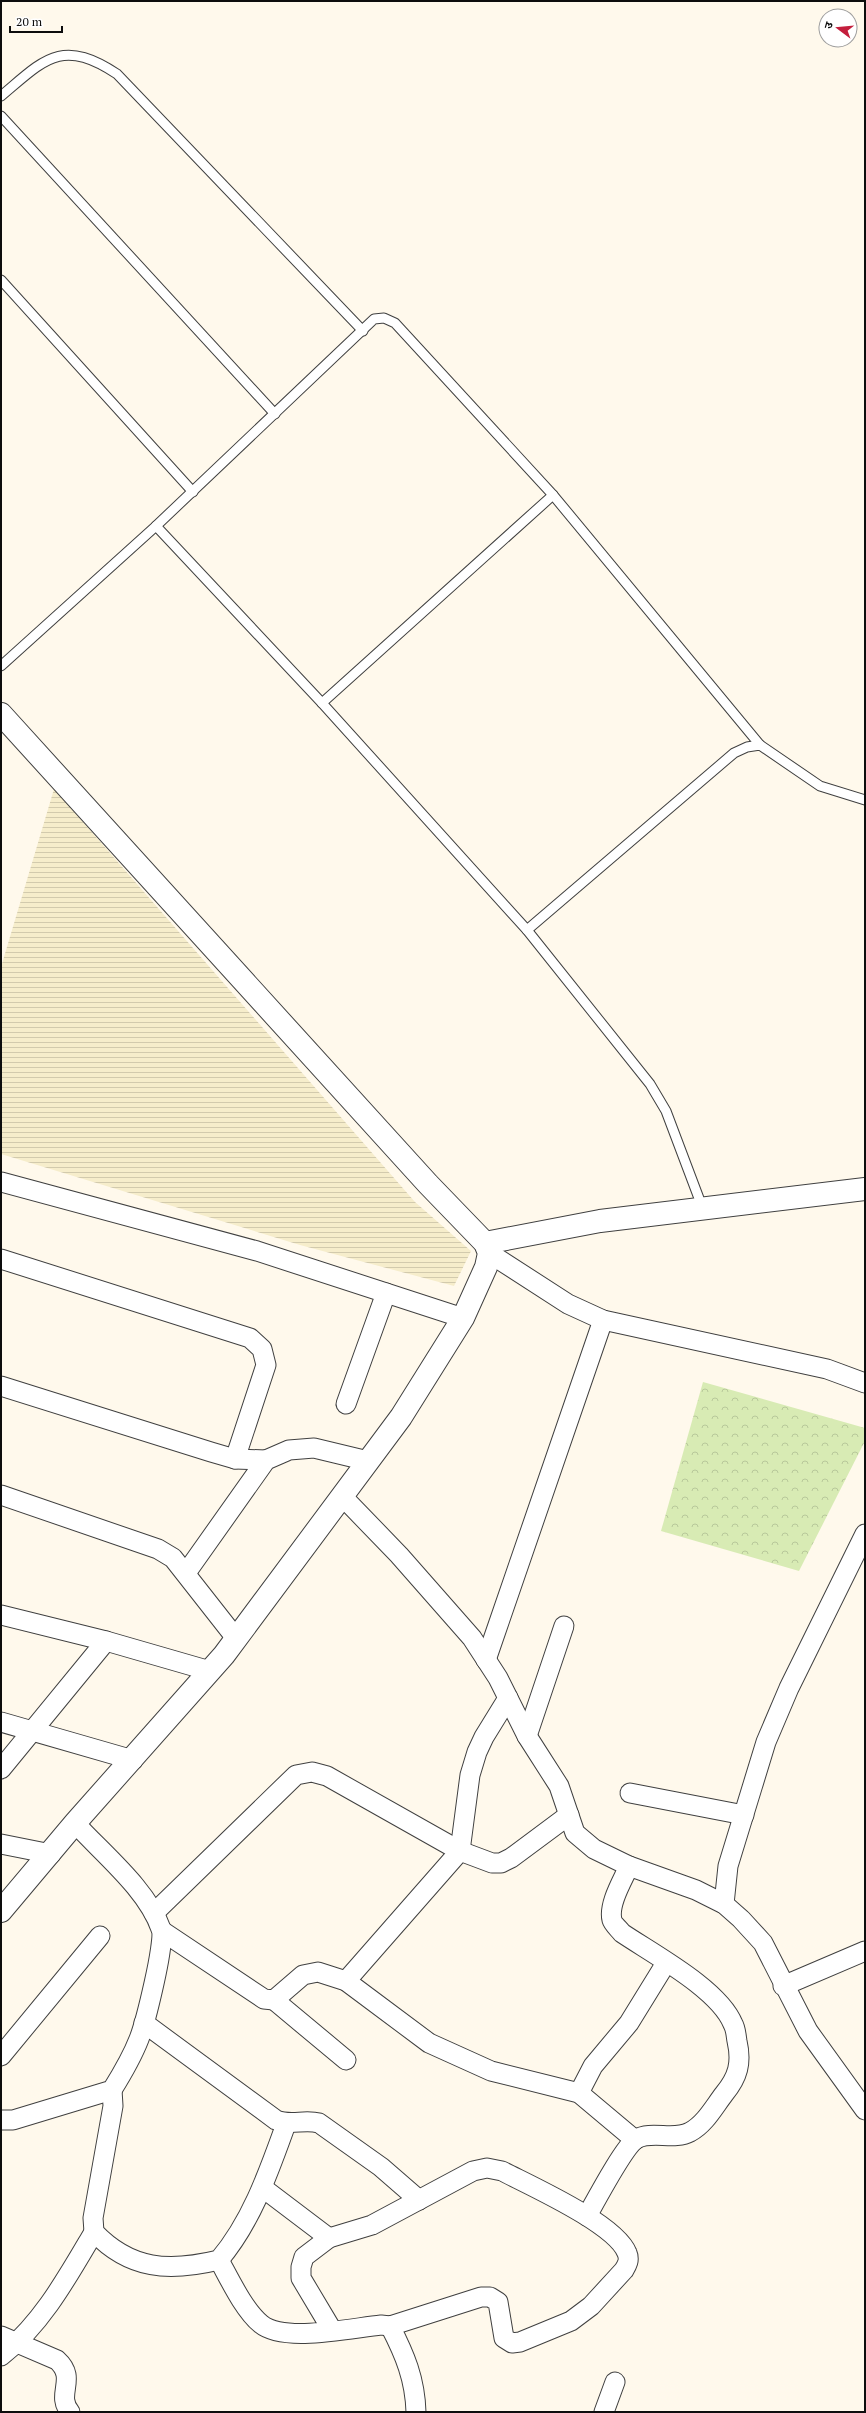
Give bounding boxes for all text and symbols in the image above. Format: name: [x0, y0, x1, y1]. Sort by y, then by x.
scale bar: [10, 8, 62, 34]
north arrow: [818, 8, 858, 48]
text: 20 m: [16, 14, 43, 29]
text: उ: [821, 20, 836, 30]

